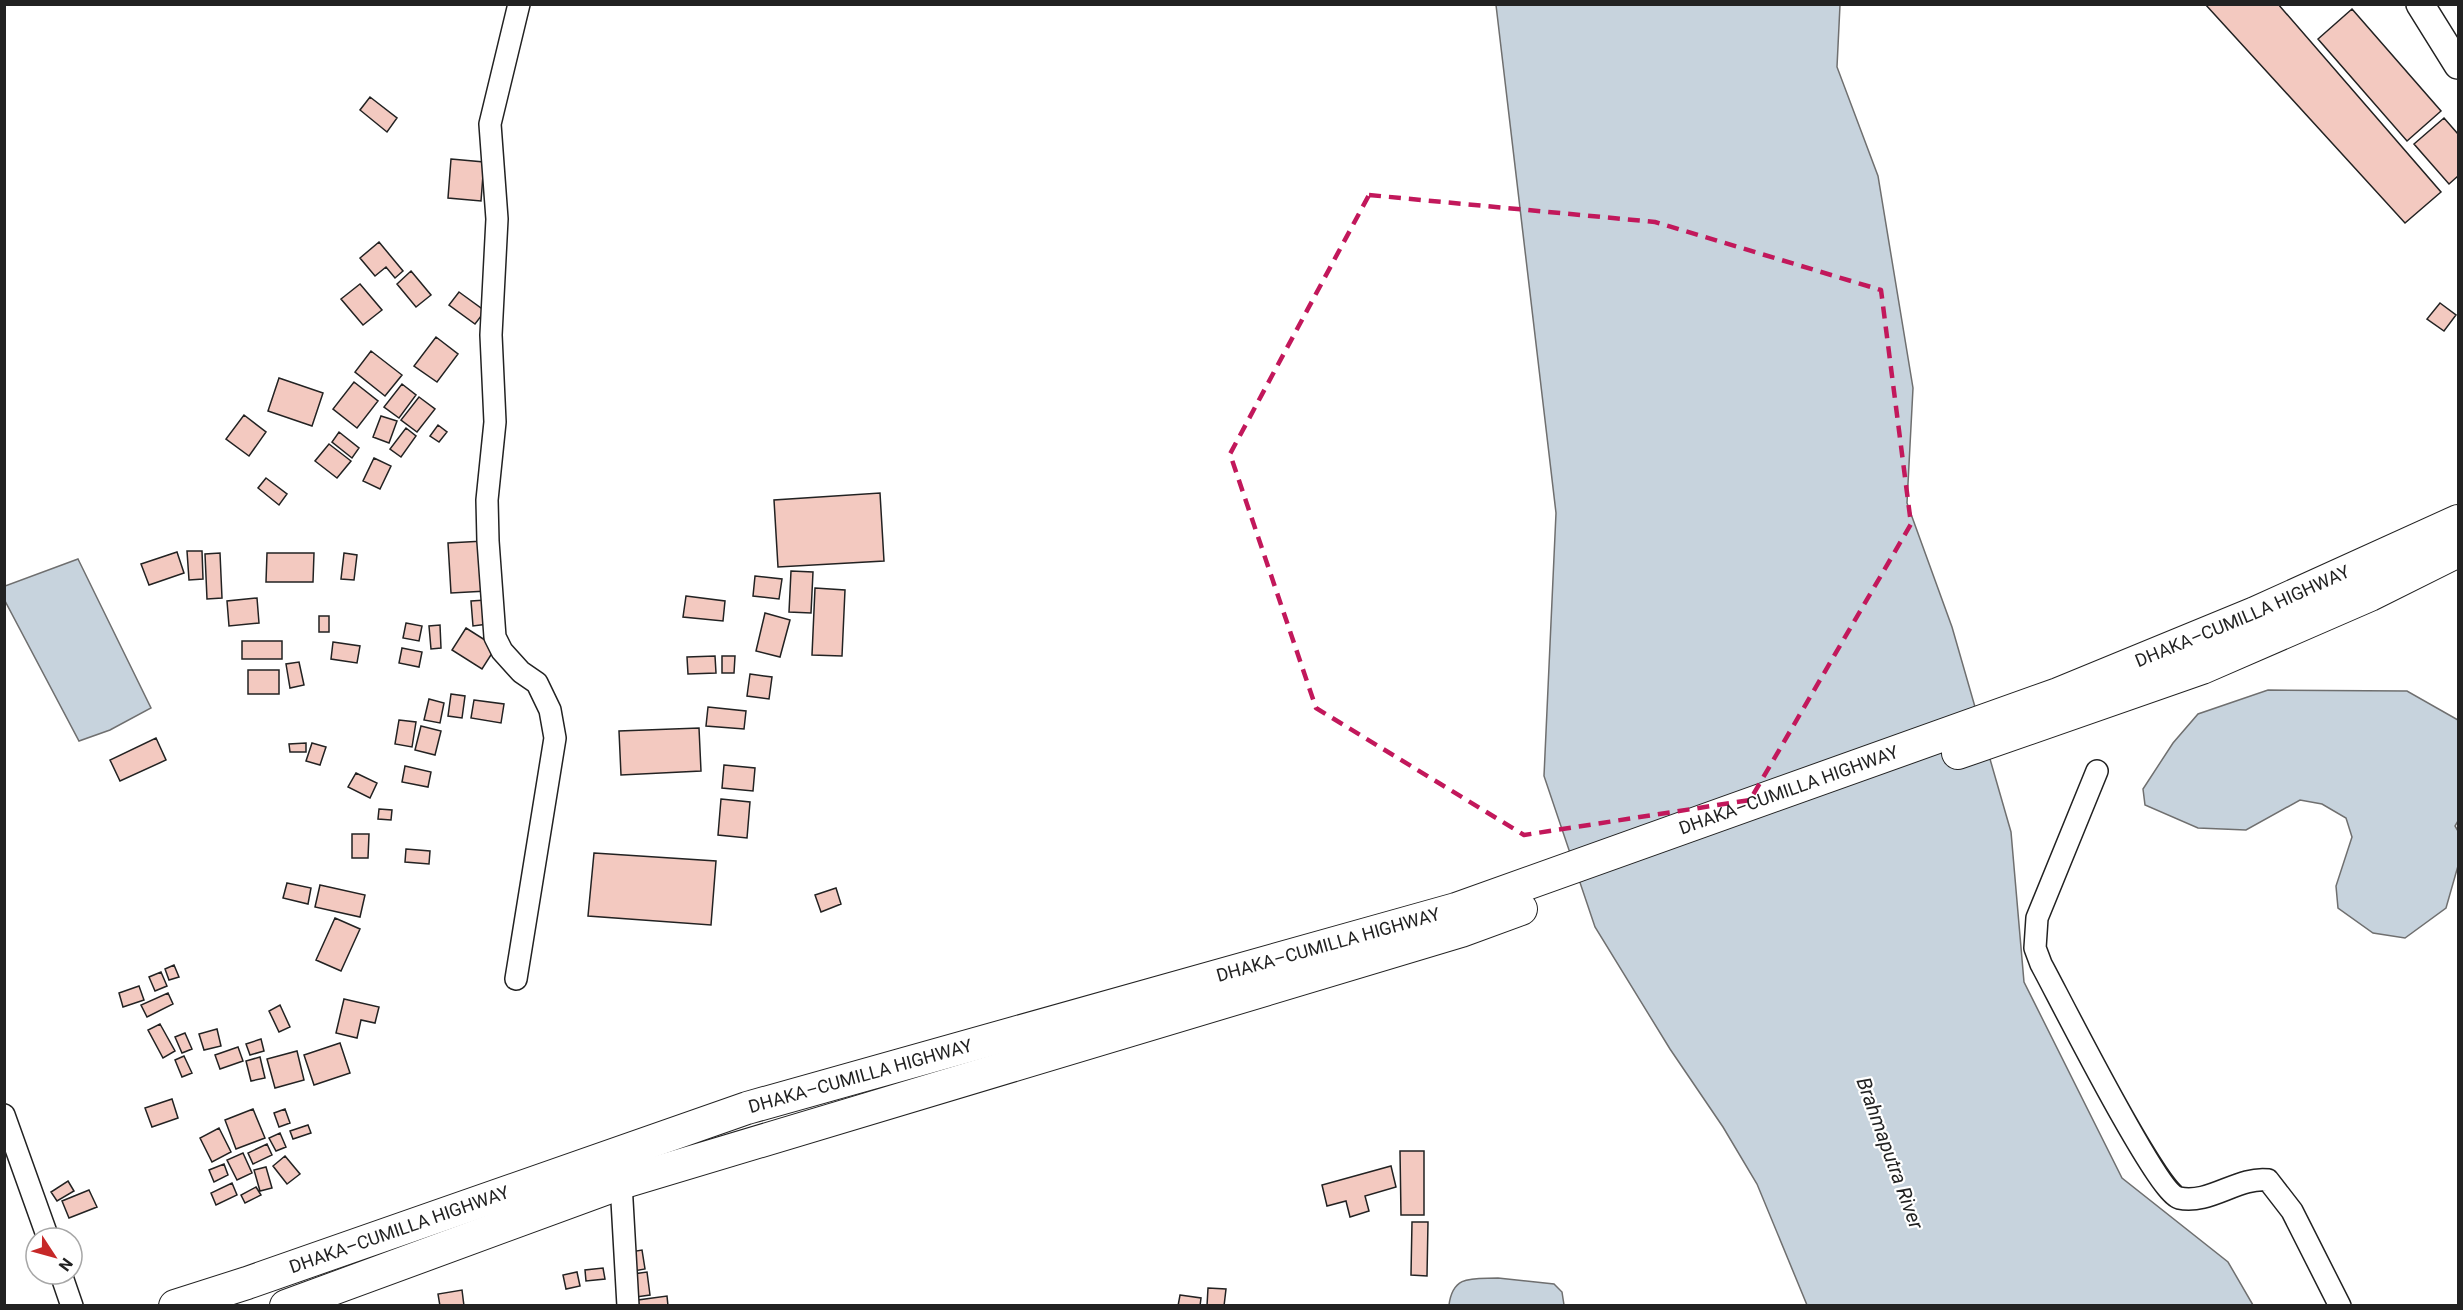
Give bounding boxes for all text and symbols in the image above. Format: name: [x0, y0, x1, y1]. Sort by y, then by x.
street label: DHAKA–CUMILLA HIGHWAY: [2132, 560, 2353, 671]
street label: DHAKA–CUMILLA HIGHWAY: [1676, 741, 1901, 839]
street label: DHAKA–CUMILLA HIGHWAY: [1214, 903, 1443, 986]
street label: DHAKA–CUMILLA HIGHWAY: [746, 1034, 975, 1117]
water label: Brahmaputra River: [1851, 1074, 1929, 1233]
street label: DHAKA–CUMILLA HIGHWAY: [287, 1181, 512, 1277]
north arrow: [24, 1226, 84, 1286]
text: N: [55, 1254, 77, 1275]

